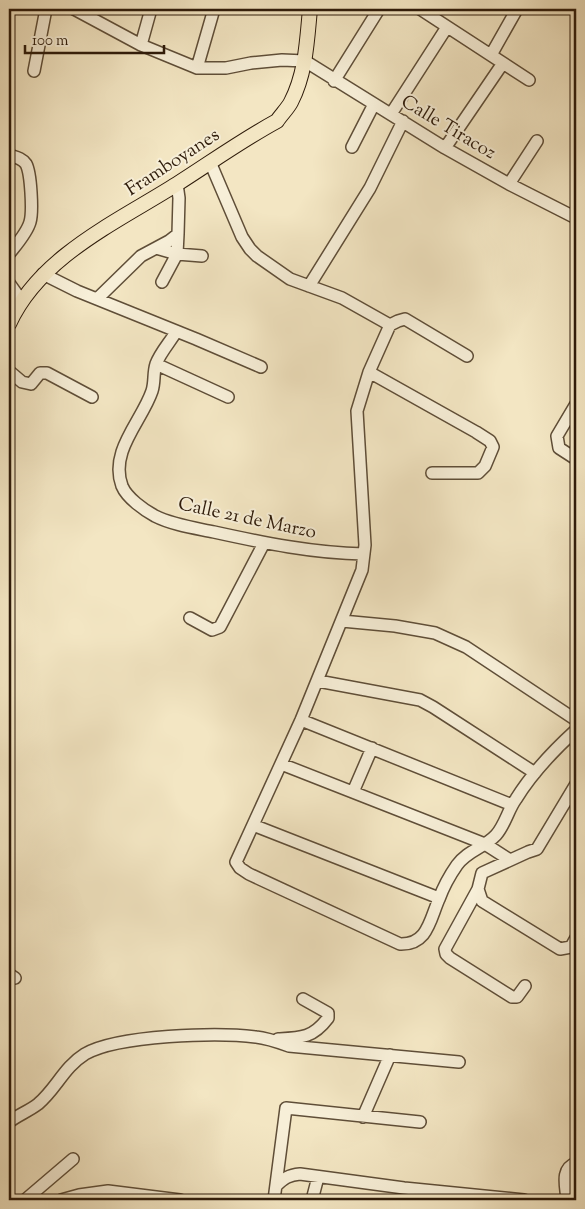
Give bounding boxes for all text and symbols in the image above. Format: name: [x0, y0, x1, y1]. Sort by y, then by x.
scale bar: [25, 22, 164, 54]
text: 100 m: [32, 31, 69, 52]
street label: Calle Tiracoz: [395, 89, 501, 167]
street label: Framboyanes: [121, 122, 225, 204]
street label: Calle 21 de Marzo: [175, 491, 319, 547]

